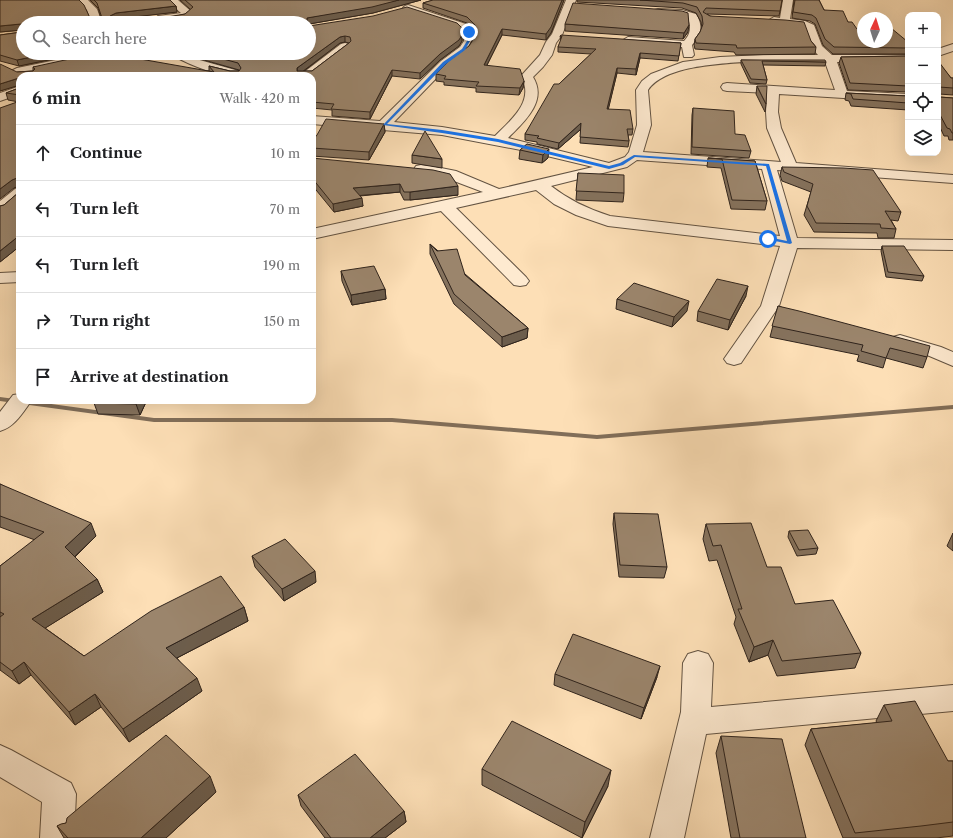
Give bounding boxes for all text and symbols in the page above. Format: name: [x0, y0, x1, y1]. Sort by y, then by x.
north arrow: [857, 12, 893, 48]
map controls: [905, 12, 941, 156]
button: +: [905, 12, 941, 48]
search box: [16, 16, 316, 60]
route end: [460, 23, 478, 41]
icon: search: [30, 27, 52, 49]
text: Search here: [62, 29, 147, 48]
button: −: [905, 48, 941, 84]
button: locate: [905, 84, 941, 120]
text: 6 min: [32, 88, 81, 108]
text: Walk · 420 m: [220, 90, 300, 106]
button: layers: [905, 120, 941, 156]
icon: ahead: [32, 142, 54, 164]
text: Continue: [70, 143, 142, 162]
text: 10 m: [271, 145, 300, 161]
icon: left: [32, 198, 54, 220]
text: Turn left: [70, 199, 139, 218]
text: 70 m: [270, 201, 300, 217]
route start: [759, 230, 777, 248]
icon: left: [32, 254, 54, 276]
text: Turn left: [70, 255, 139, 274]
text: 190 m: [263, 257, 300, 273]
icon: right: [32, 310, 54, 332]
text: Turn right: [70, 311, 150, 330]
text: 150 m: [264, 313, 300, 329]
icon: arrive: [32, 366, 54, 388]
text: Arrive at destination: [70, 367, 229, 386]

